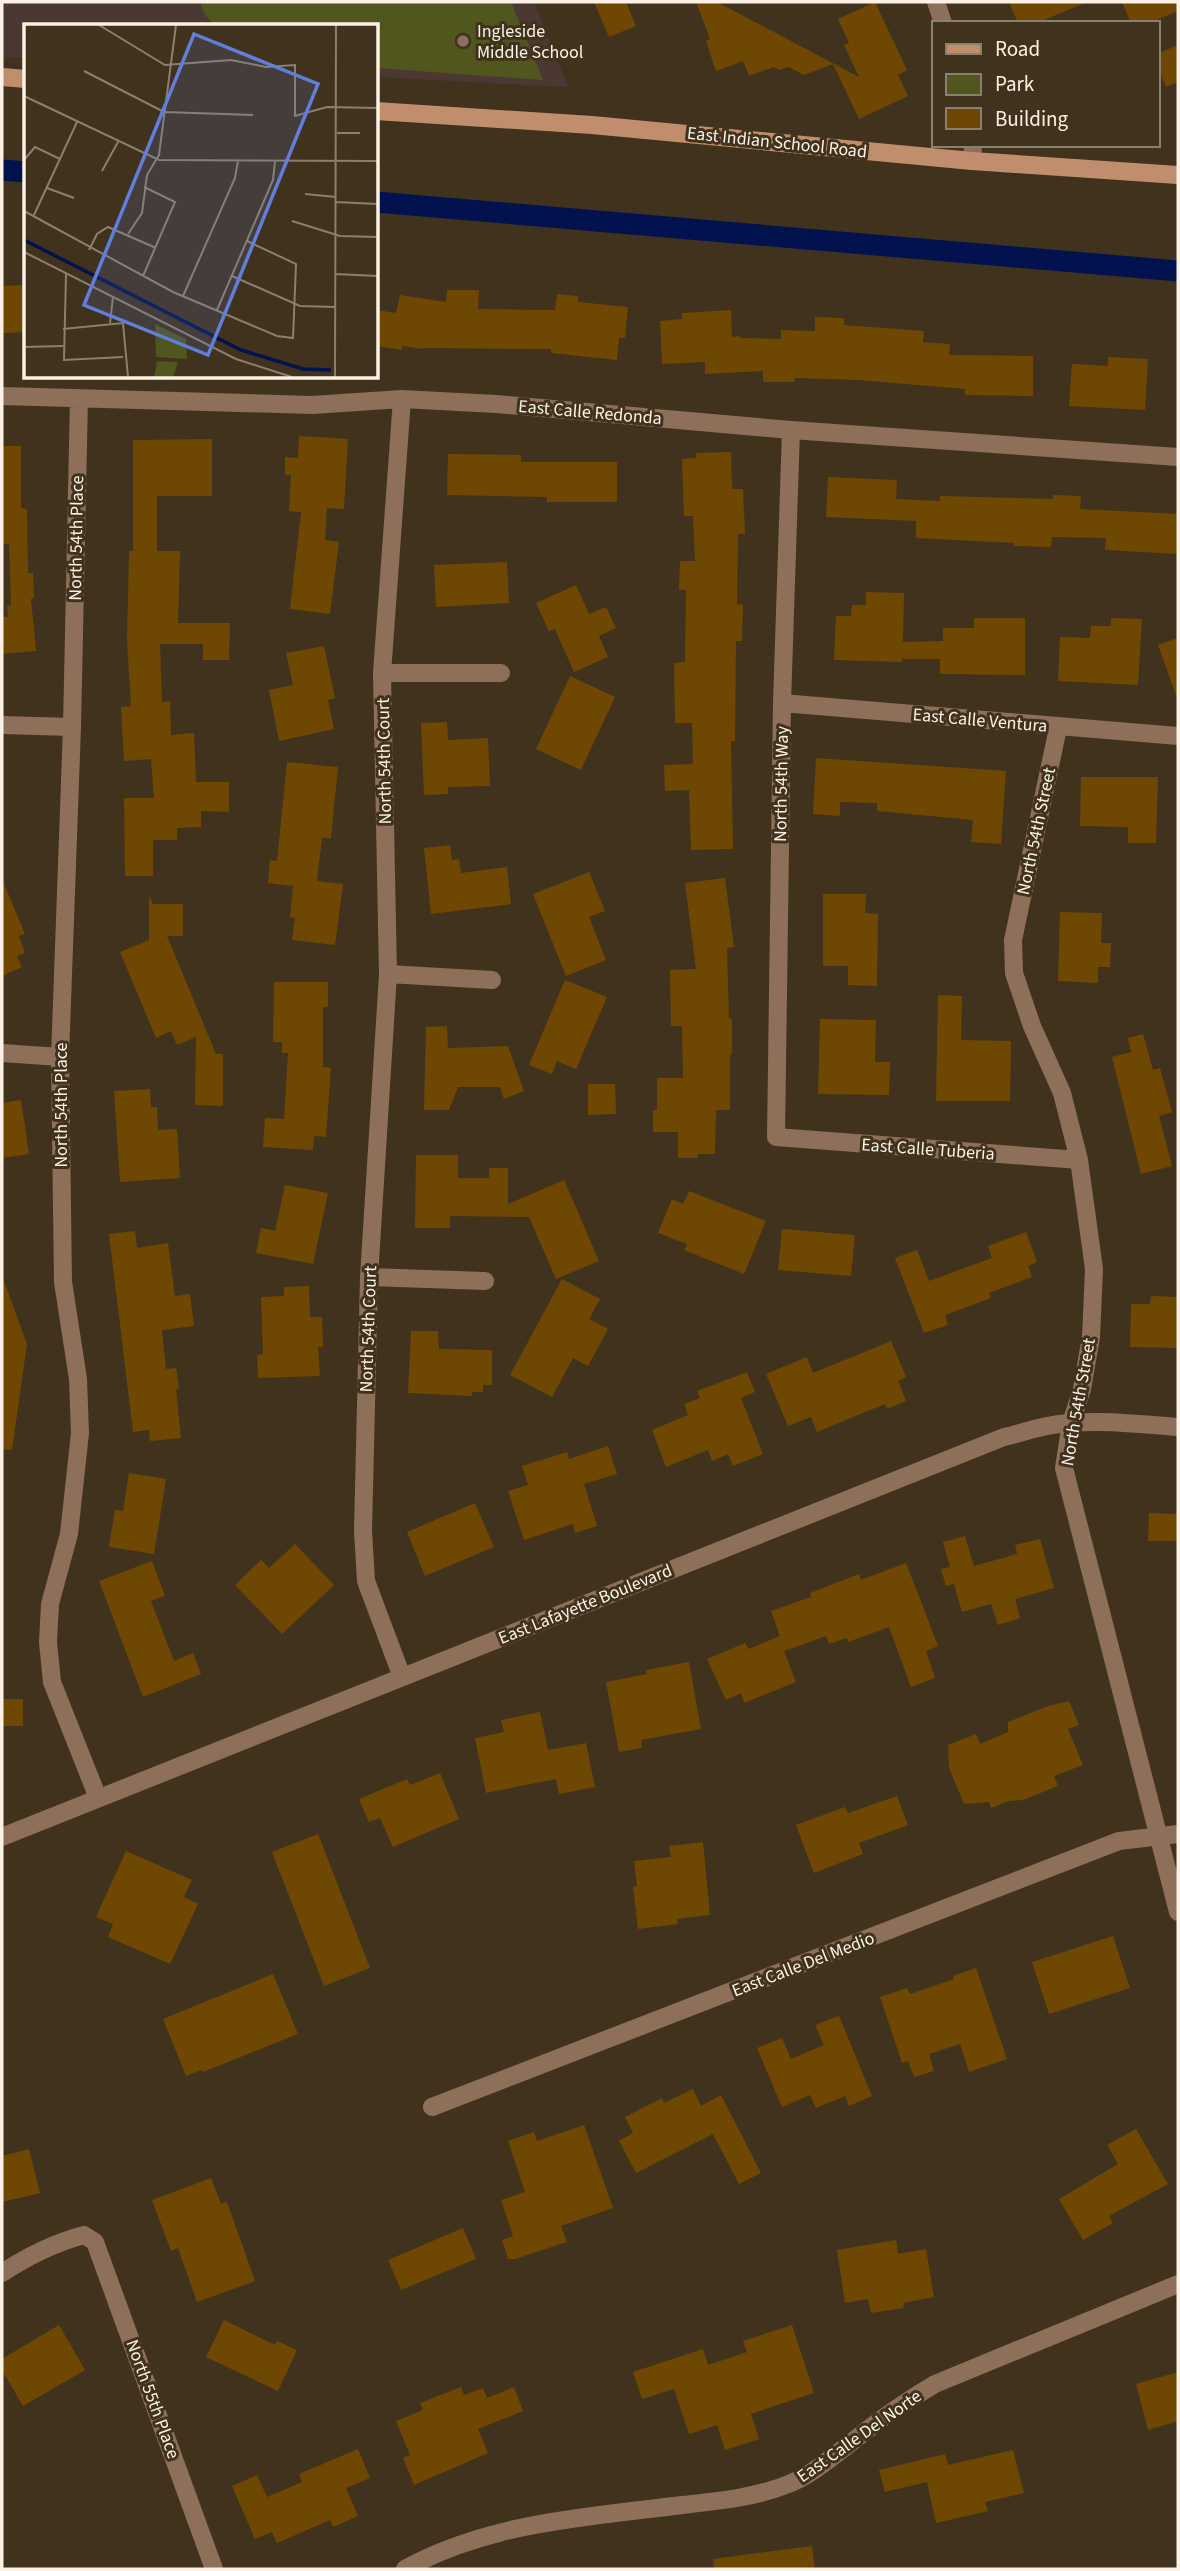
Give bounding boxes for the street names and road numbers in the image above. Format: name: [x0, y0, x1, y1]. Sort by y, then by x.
street label: East Indian School Road: [686, 121, 868, 164]
street label: East Calle Redonda: [517, 394, 663, 431]
street label: North 54th Place: [63, 475, 90, 601]
street label: North 54th Court: [371, 697, 398, 825]
street label: East Calle Ventura: [912, 702, 1048, 739]
street label: North 54th Way: [768, 725, 795, 842]
street label: North 54th Street: [1011, 765, 1062, 897]
street label: North 54th Place: [49, 1042, 74, 1168]
street label: East Calle Tuberia: [860, 1132, 996, 1167]
street label: North 54th Court: [354, 1265, 383, 1393]
street label: North 54th Street: [1055, 1336, 1102, 1468]
street label: East Lafayette Boulevard: [495, 1558, 676, 1651]
street label: East Calle Del Medio: [728, 1926, 878, 2003]
street label: North 55th Place: [119, 2336, 186, 2462]
street label: East Calle Del Norte: [792, 2384, 927, 2489]

